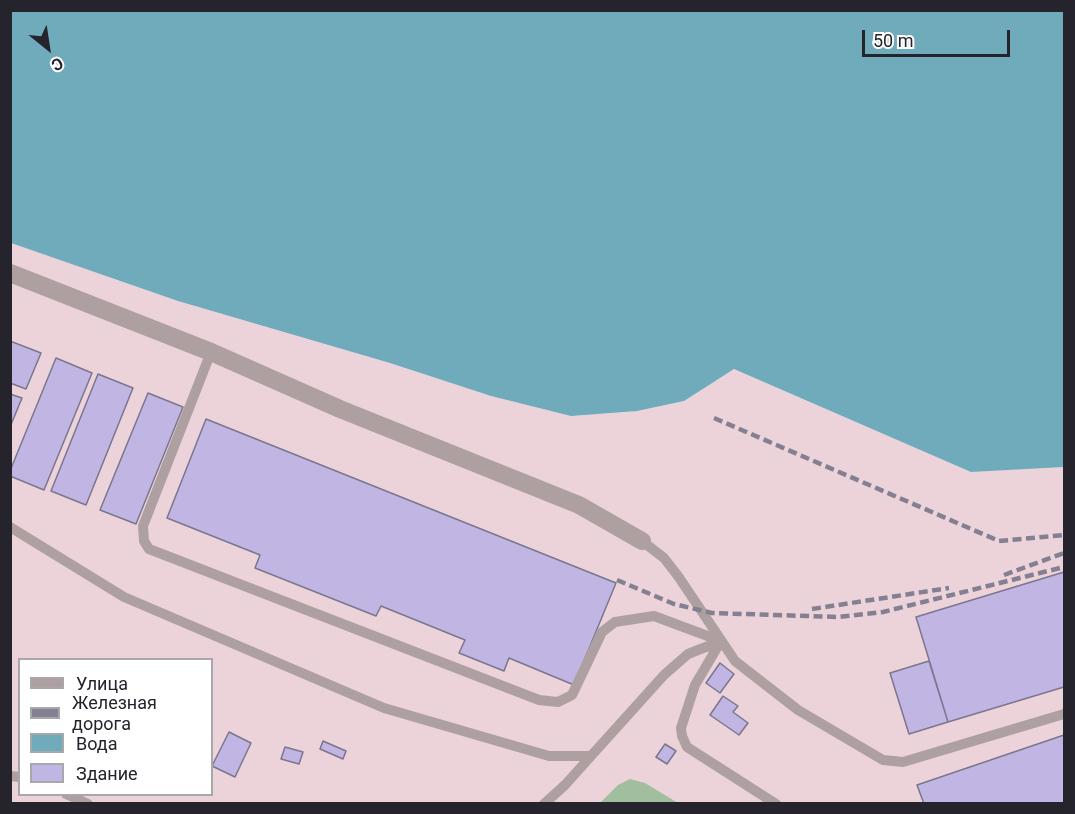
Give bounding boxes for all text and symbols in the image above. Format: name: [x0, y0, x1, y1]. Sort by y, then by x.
north arrow: [18, 18, 78, 78]
scale bar: [865, 18, 1014, 56]
text: 50 m: [873, 30, 913, 51]
text: С: [48, 53, 67, 75]
legend: [18, 658, 213, 796]
text: Улица: [76, 673, 128, 694]
text: Железная дорога: [72, 692, 157, 734]
text: Вода: [76, 733, 118, 754]
text: Здание: [76, 763, 138, 784]

